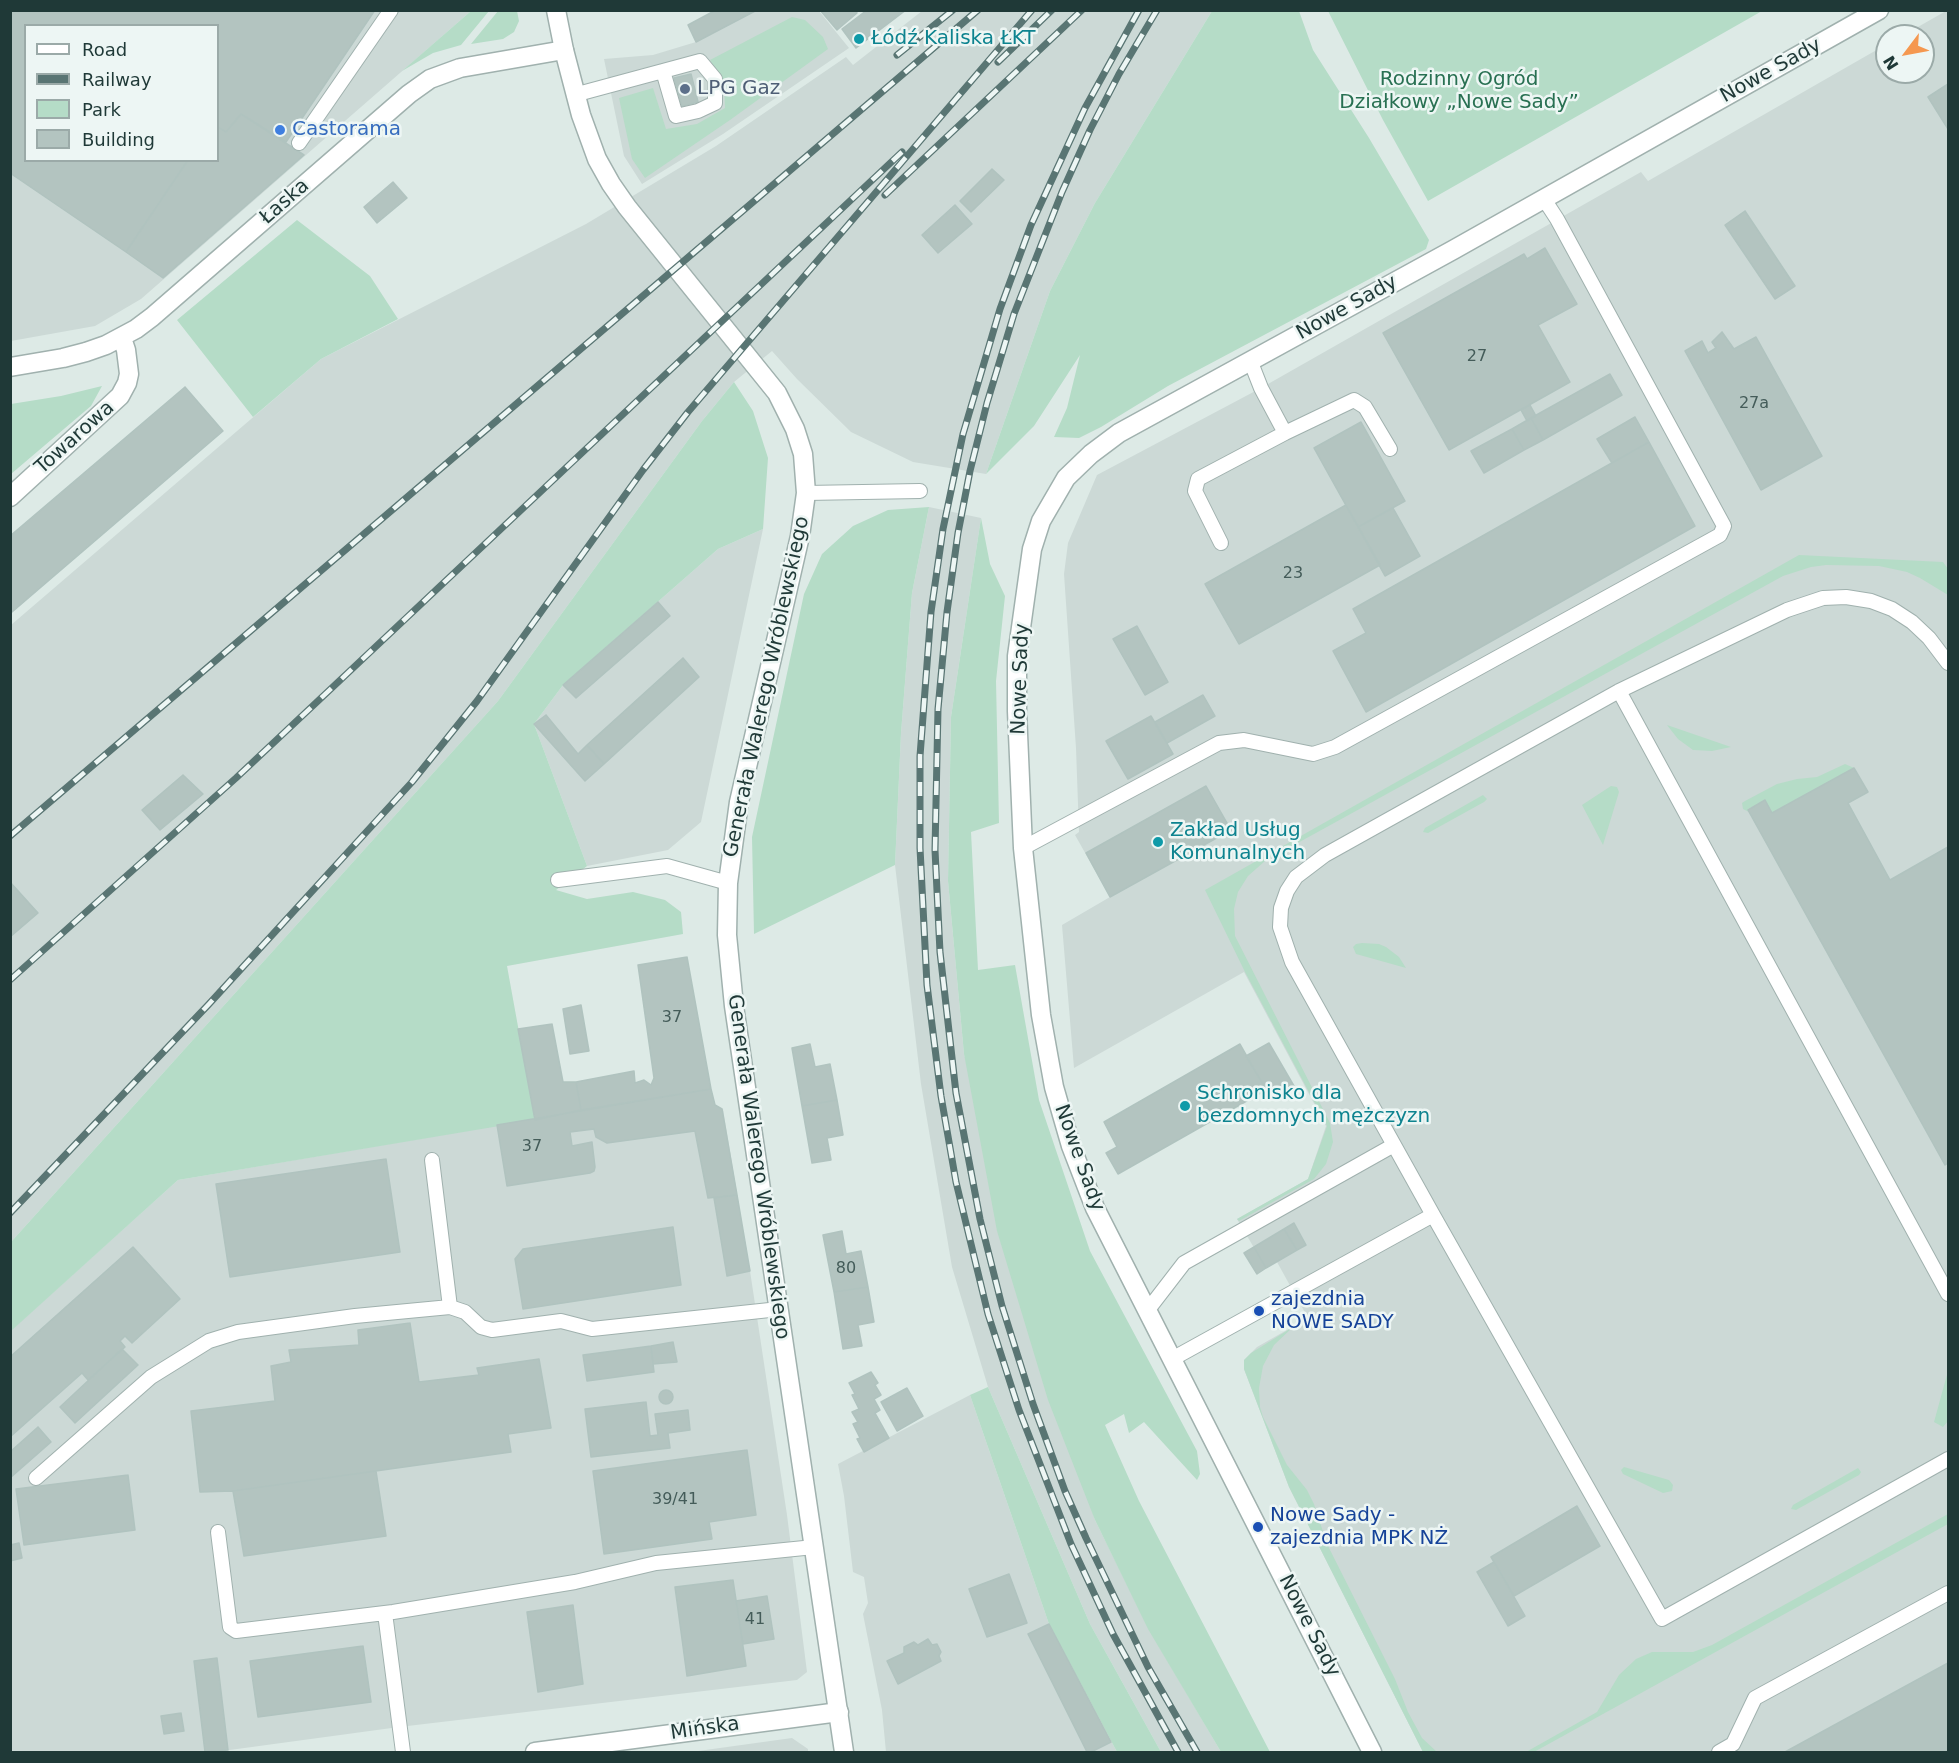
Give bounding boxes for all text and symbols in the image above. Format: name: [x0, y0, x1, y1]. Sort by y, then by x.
legend: [24, 24, 219, 162]
north arrow: [1875, 24, 1935, 84]
place label: Łódź Kaliska ŁKT: [871, 27, 1035, 51]
marker: Łódź Kaliska ŁKT: [852, 32, 866, 46]
street label: Nowe Sady: [1716, 33, 1826, 109]
text: Road: [82, 39, 127, 60]
text: N: [1879, 52, 1903, 73]
park label: Rodzinny Ogród Działkowy „Nowe Sady”: [1339, 68, 1579, 115]
text: Railway: [82, 69, 152, 90]
place label: LPG Gaz: [697, 77, 780, 101]
marker: LPG Gaz: [678, 82, 692, 96]
text: Park: [82, 99, 121, 120]
place label: Castorama: [292, 118, 401, 142]
marker: Castorama: [273, 123, 287, 137]
text: Building: [82, 129, 155, 150]
street label: Łaska: [255, 174, 315, 230]
street label: Nowe Sady: [1292, 270, 1402, 346]
house number: 27: [1467, 347, 1487, 367]
house number: 27a: [1739, 394, 1769, 414]
street label: Towarowa: [30, 396, 120, 480]
street label: Generała Walerego Wróblewskiego: [719, 514, 815, 860]
house number: 23: [1283, 564, 1303, 584]
street label: Nowe Sady: [1007, 623, 1035, 735]
place label: Zakład Usług Komunalnych: [1170, 819, 1305, 866]
marker: Zakład Usług Komunalnych: [1151, 835, 1165, 849]
street label: Generała Walerego Wróblewskiego: [722, 993, 794, 1341]
house number: 37: [662, 1008, 682, 1028]
place label: Schronisko dla bezdomnych mężczyzn: [1197, 1082, 1430, 1129]
marker: Schronisko dla bezdomnych mężczyzn: [1178, 1099, 1192, 1113]
street label: Nowe Sady: [1049, 1101, 1109, 1215]
house number: 37: [522, 1137, 542, 1157]
house number: 80: [836, 1259, 856, 1279]
place label: zajezdnia NOWE SADY: [1271, 1288, 1394, 1335]
marker: zajezdnia NOWE SADY: [1252, 1304, 1266, 1318]
house number: 39/41: [652, 1490, 698, 1510]
place label: Nowe Sady - zajezdnia MPK NŻ: [1270, 1504, 1448, 1551]
marker: Nowe Sady - zajezdnia MPK NŻ: [1251, 1520, 1265, 1534]
street label: Nowe Sady: [1273, 1571, 1345, 1681]
house number: 41: [745, 1610, 765, 1630]
street label: Mińska: [669, 1712, 741, 1746]

